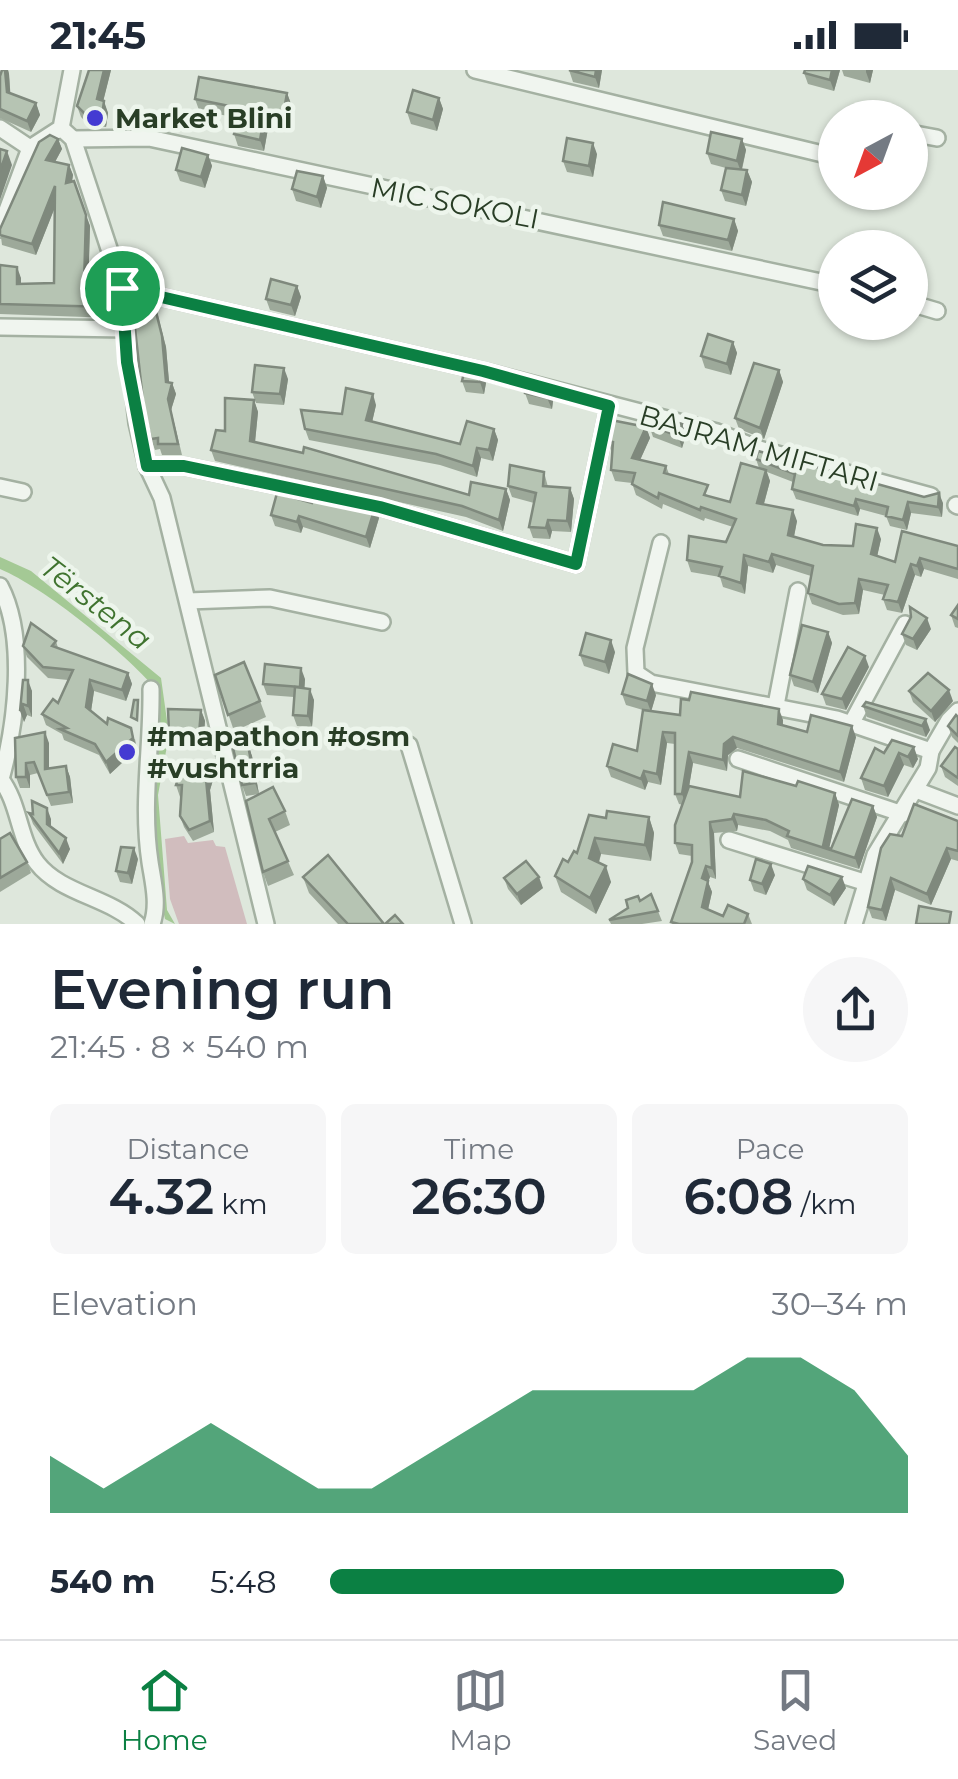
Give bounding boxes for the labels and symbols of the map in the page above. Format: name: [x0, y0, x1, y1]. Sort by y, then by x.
north arrow: [818, 100, 928, 210]
place label: Market Blini: [115, 101, 293, 135]
marker: Market Blini: [84, 107, 106, 129]
street label: MIC SOKOLI: [368, 170, 542, 236]
pin: [80, 246, 165, 331]
street label: BAJRAM MIFTARI: [636, 398, 882, 498]
water label: Tërstena: [33, 548, 159, 658]
place label: #mapathon #osm #vushtrria: [147, 719, 410, 785]
marker: #mapathon #osm #vushtrria: [116, 741, 138, 763]

